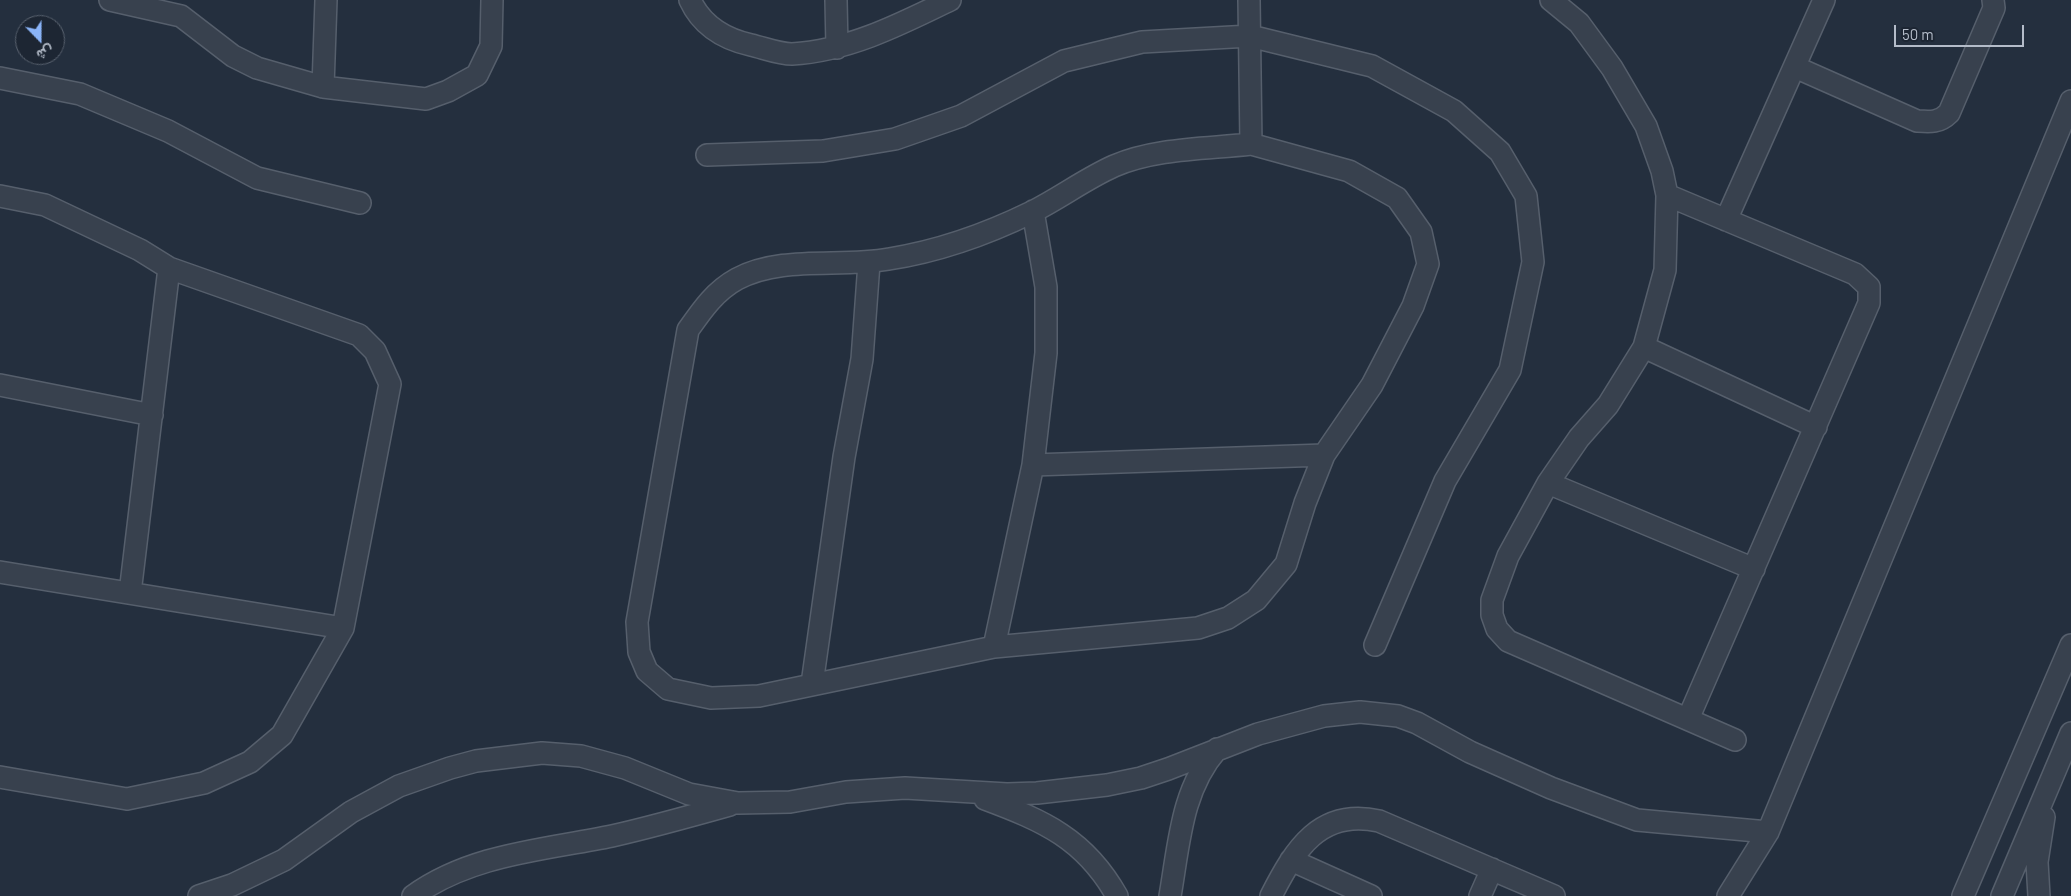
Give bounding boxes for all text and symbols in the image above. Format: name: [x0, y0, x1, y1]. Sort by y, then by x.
north arrow: [15, 15, 65, 65]
scale bar: [1896, 15, 2026, 47]
text: 50 m: [1902, 25, 1934, 43]
text: ش: [34, 42, 56, 64]

